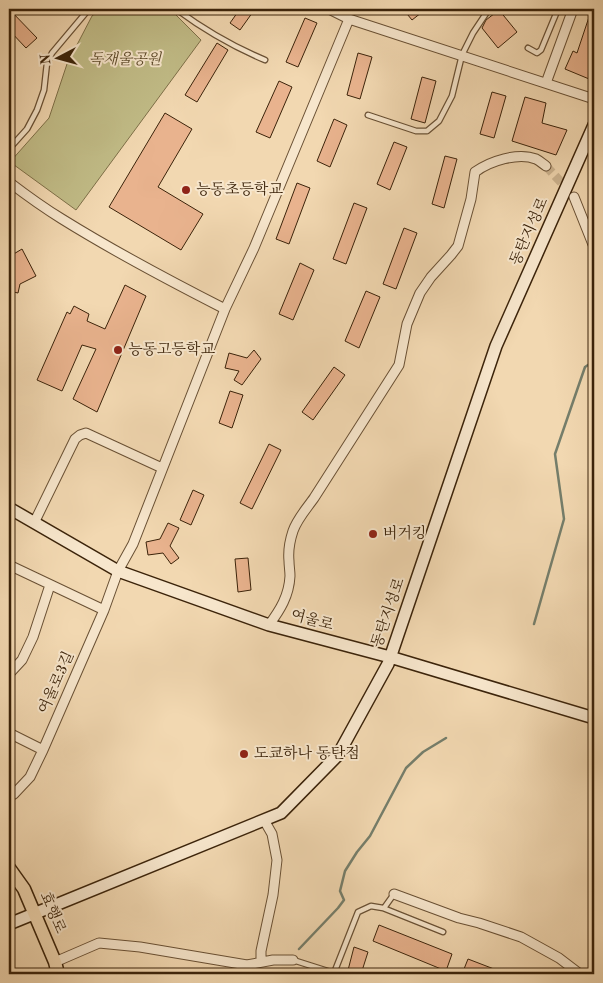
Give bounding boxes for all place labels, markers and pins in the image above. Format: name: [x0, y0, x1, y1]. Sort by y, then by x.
place label: 능동초등학교: [196, 181, 283, 198]
marker: 능동초등학교: [180, 184, 192, 196]
place label: 능동고등학교: [128, 341, 215, 358]
marker: 능동고등학교: [112, 344, 124, 356]
place label: 버거킹: [383, 525, 426, 542]
marker: 버거킹: [367, 528, 379, 540]
place label: 도쿄하나 동탄점: [254, 745, 360, 762]
marker: 도쿄하나 동탄점: [238, 748, 250, 760]

